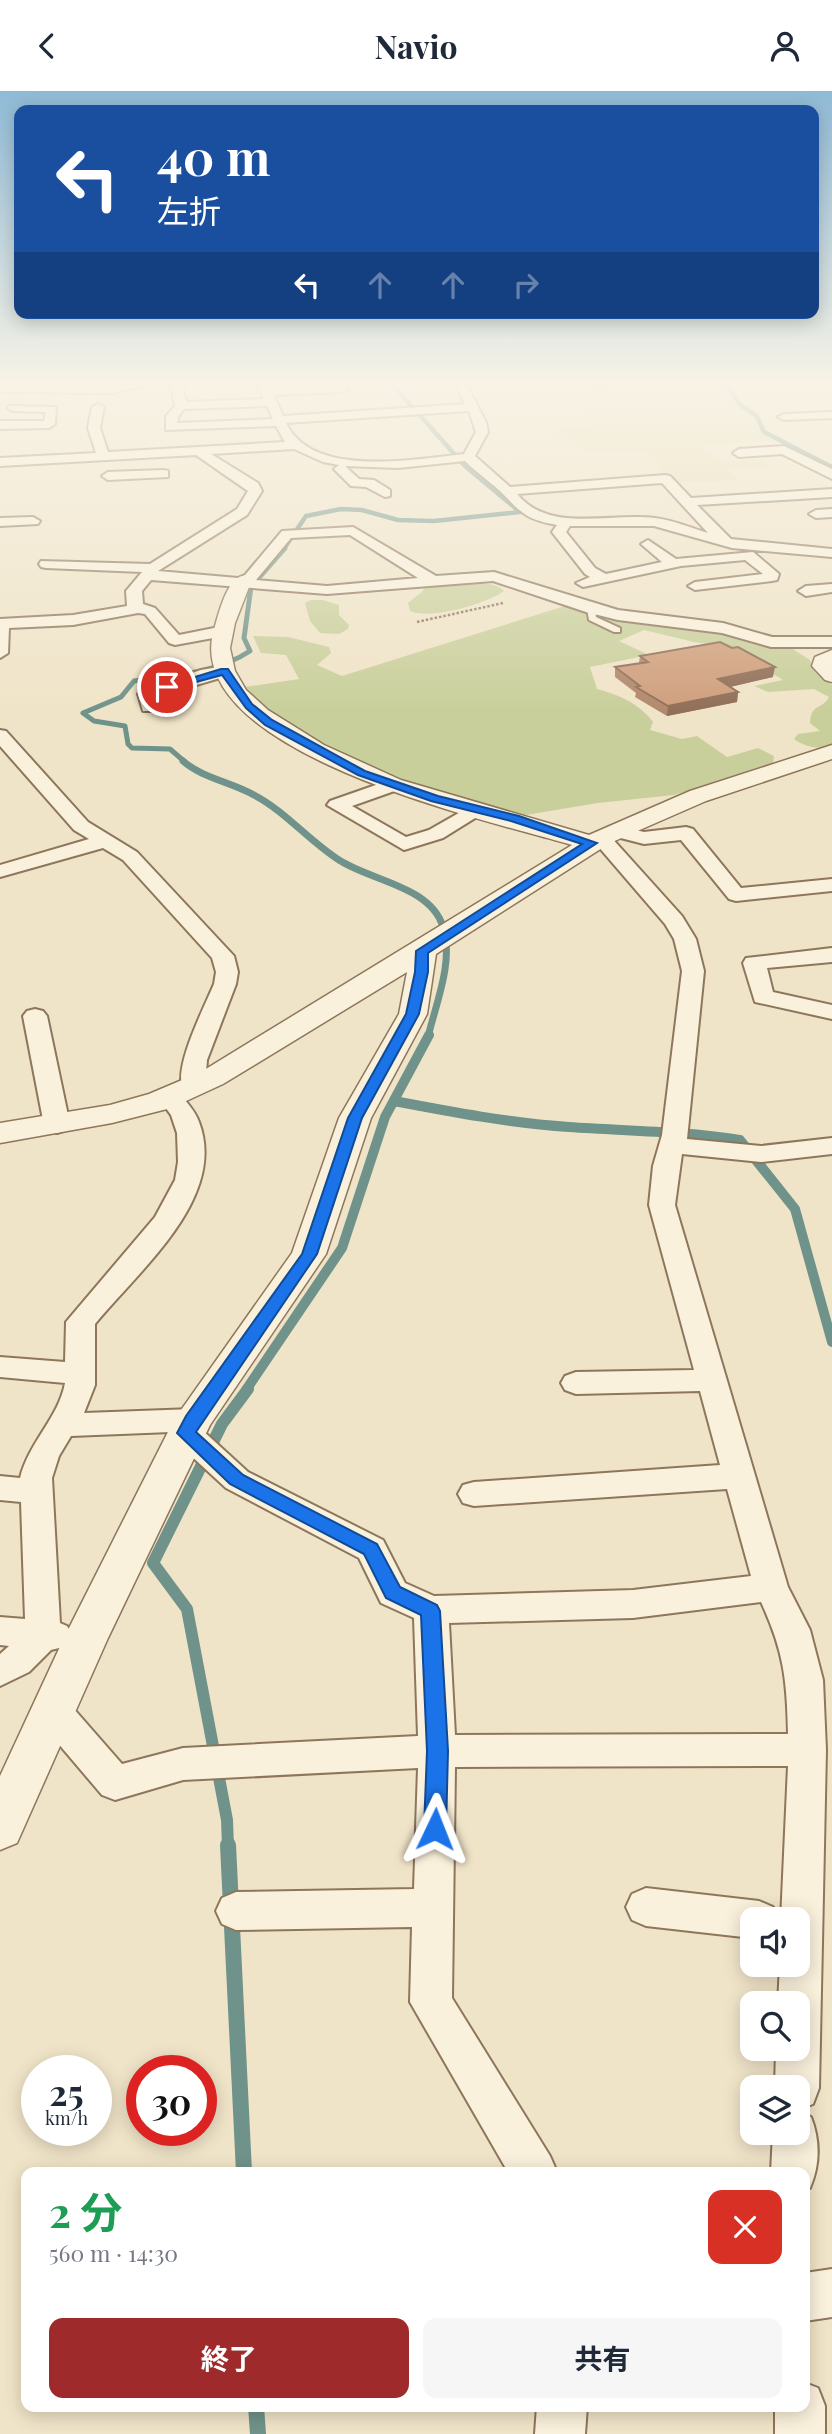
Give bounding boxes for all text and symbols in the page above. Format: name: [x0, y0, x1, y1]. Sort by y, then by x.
text: Navio: [374, 24, 458, 67]
icon: back: [28, 27, 66, 65]
icon: person: [766, 27, 804, 65]
text: 40 m: [157, 123, 270, 188]
icon: left: [42, 133, 133, 224]
text: 左折: [157, 188, 221, 231]
icon: left: [288, 266, 326, 304]
icon: ahead: [361, 266, 399, 304]
icon: ahead: [434, 266, 472, 304]
icon: right: [507, 266, 545, 304]
pin: [137, 657, 197, 717]
icon: arrive: [148, 668, 186, 706]
position arrow: [398, 1792, 472, 1866]
map controls: [740, 1907, 810, 2145]
button: sound: [740, 1907, 810, 1977]
button: search: [740, 1991, 810, 2061]
speed limit sign: 30: [126, 2055, 217, 2146]
text: 25: [49, 2068, 84, 2115]
button: layers: [740, 2075, 810, 2145]
text: km/h: [45, 2106, 88, 2130]
text: 2 分: [49, 2183, 122, 2239]
button: close: [708, 2190, 782, 2264]
text: 560 m · 14:30: [49, 2237, 178, 2268]
button: 終了: [49, 2318, 409, 2398]
button: 共有: [423, 2318, 782, 2398]

